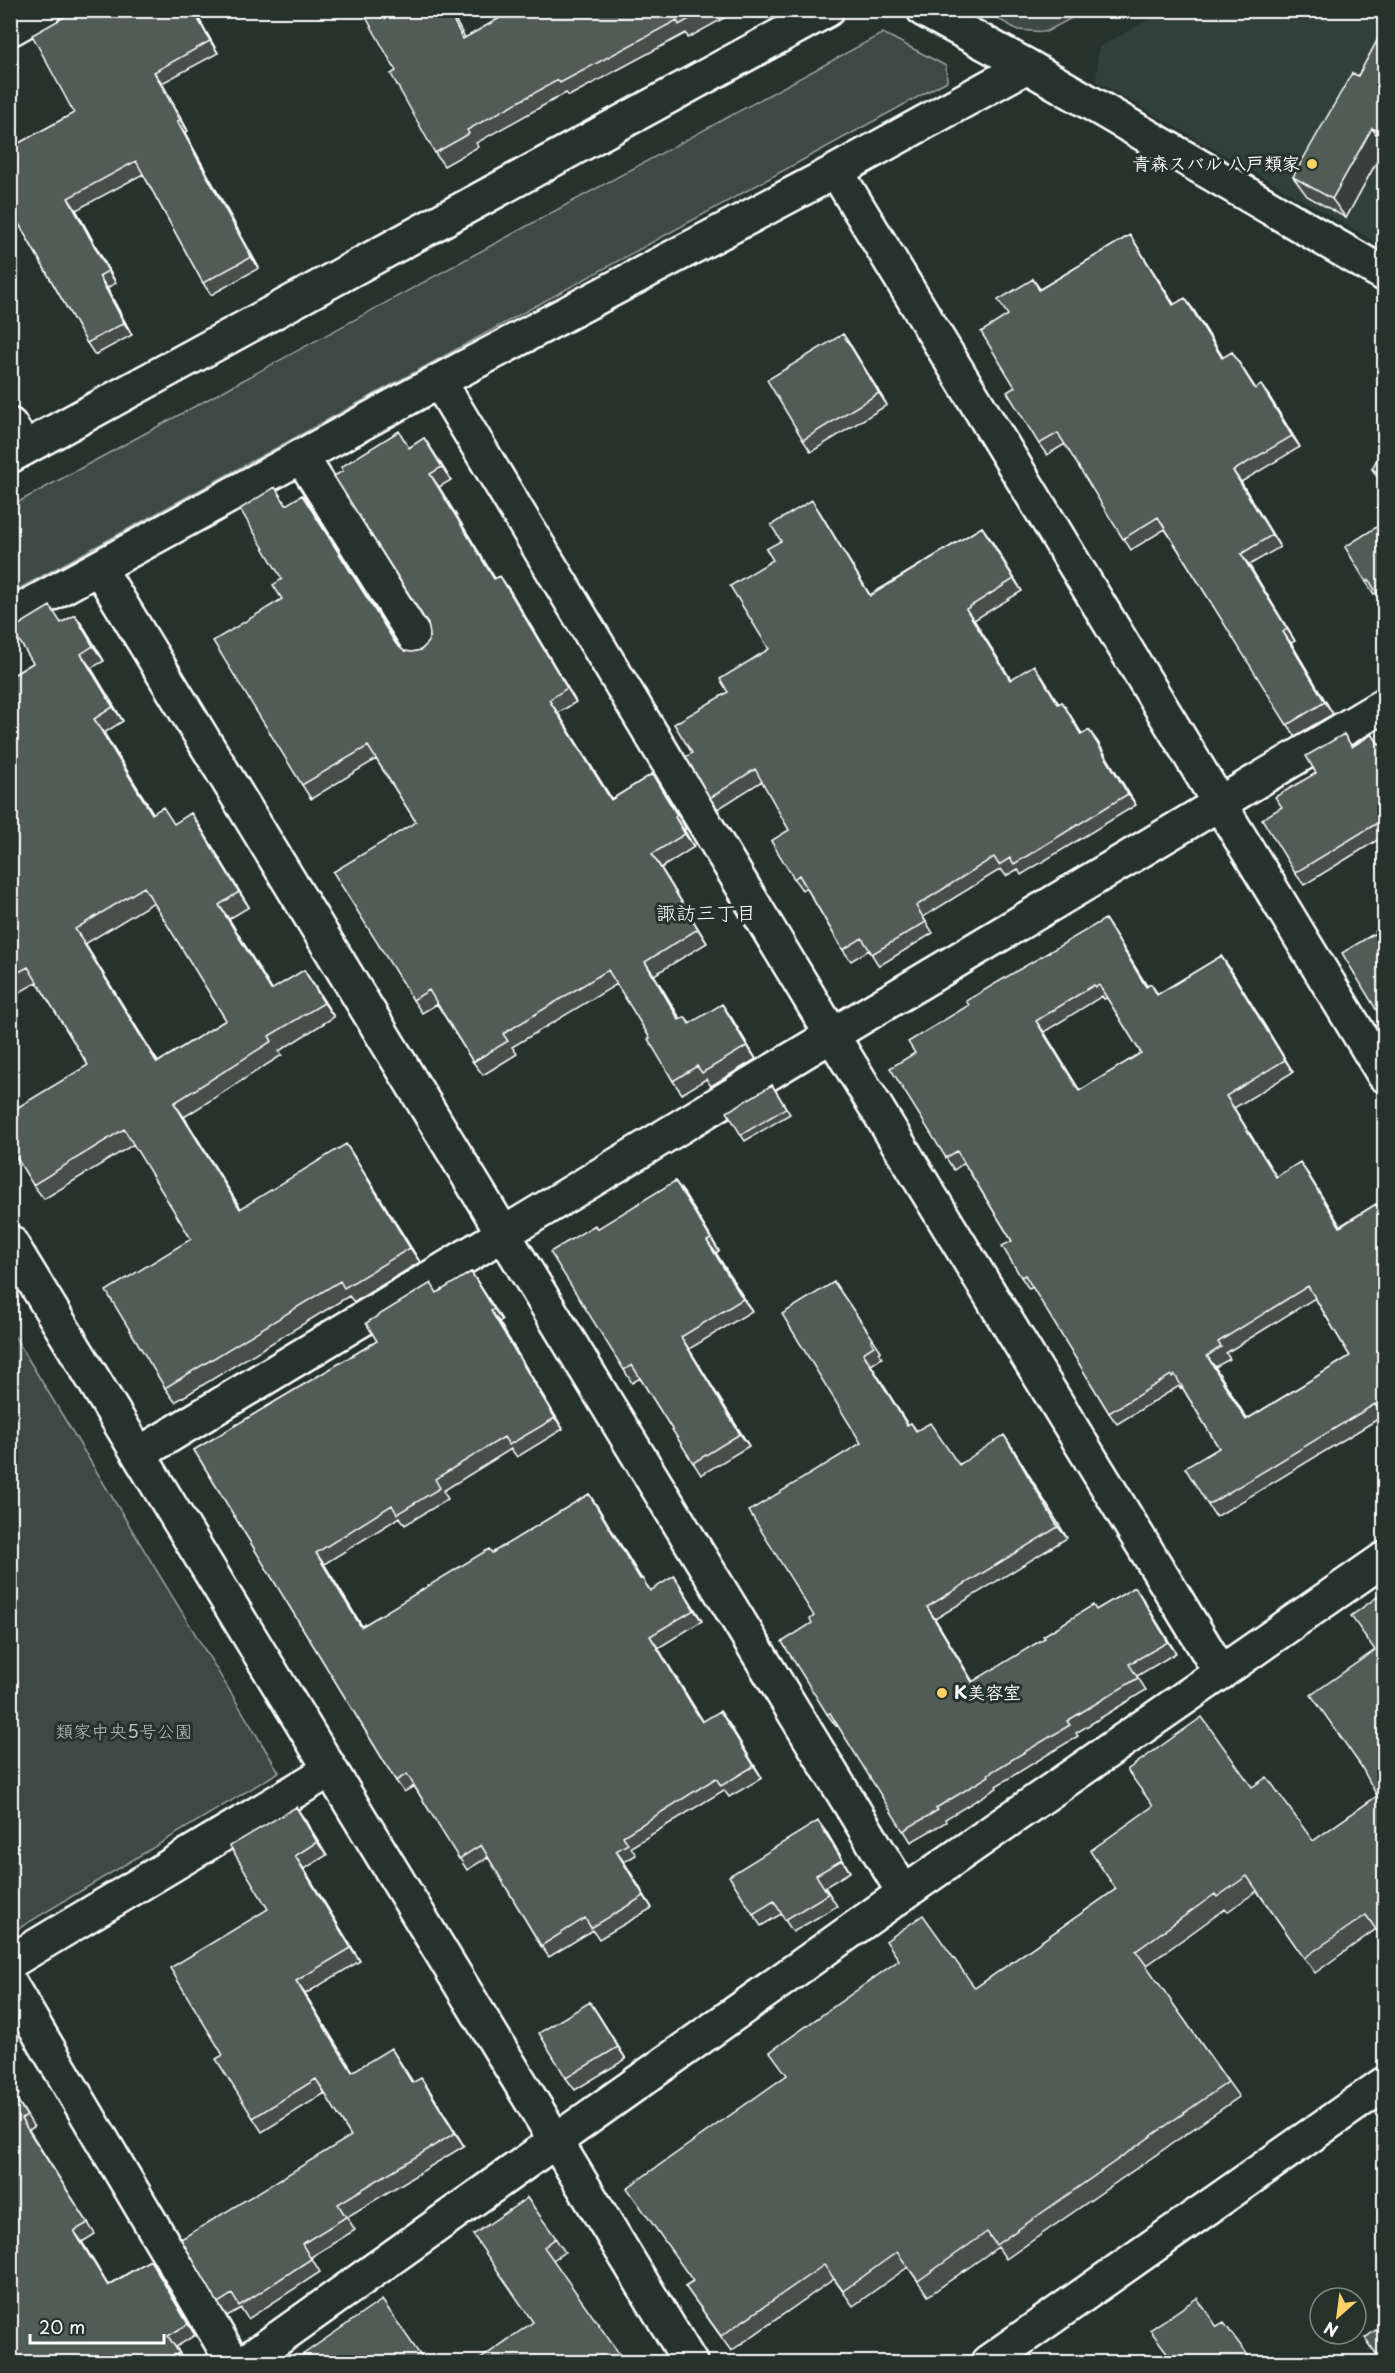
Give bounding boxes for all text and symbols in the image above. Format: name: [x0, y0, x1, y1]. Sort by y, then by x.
place label: 青森スバル 八戸類家: [1132, 149, 1300, 176]
marker: 青森スバル 八戸類家: [1305, 157, 1319, 171]
district label: 諏訪三丁目: [656, 897, 756, 927]
place label: K美容室: [954, 1678, 1021, 1705]
marker: K美容室: [935, 1686, 949, 1700]
park label: 類家中央5号公園: [55, 1717, 193, 1744]
north arrow: [1308, 2286, 1368, 2346]
scale bar: [30, 2307, 164, 2345]
text: 20 m: [39, 2313, 85, 2340]
text: N: [1319, 2317, 1342, 2344]

